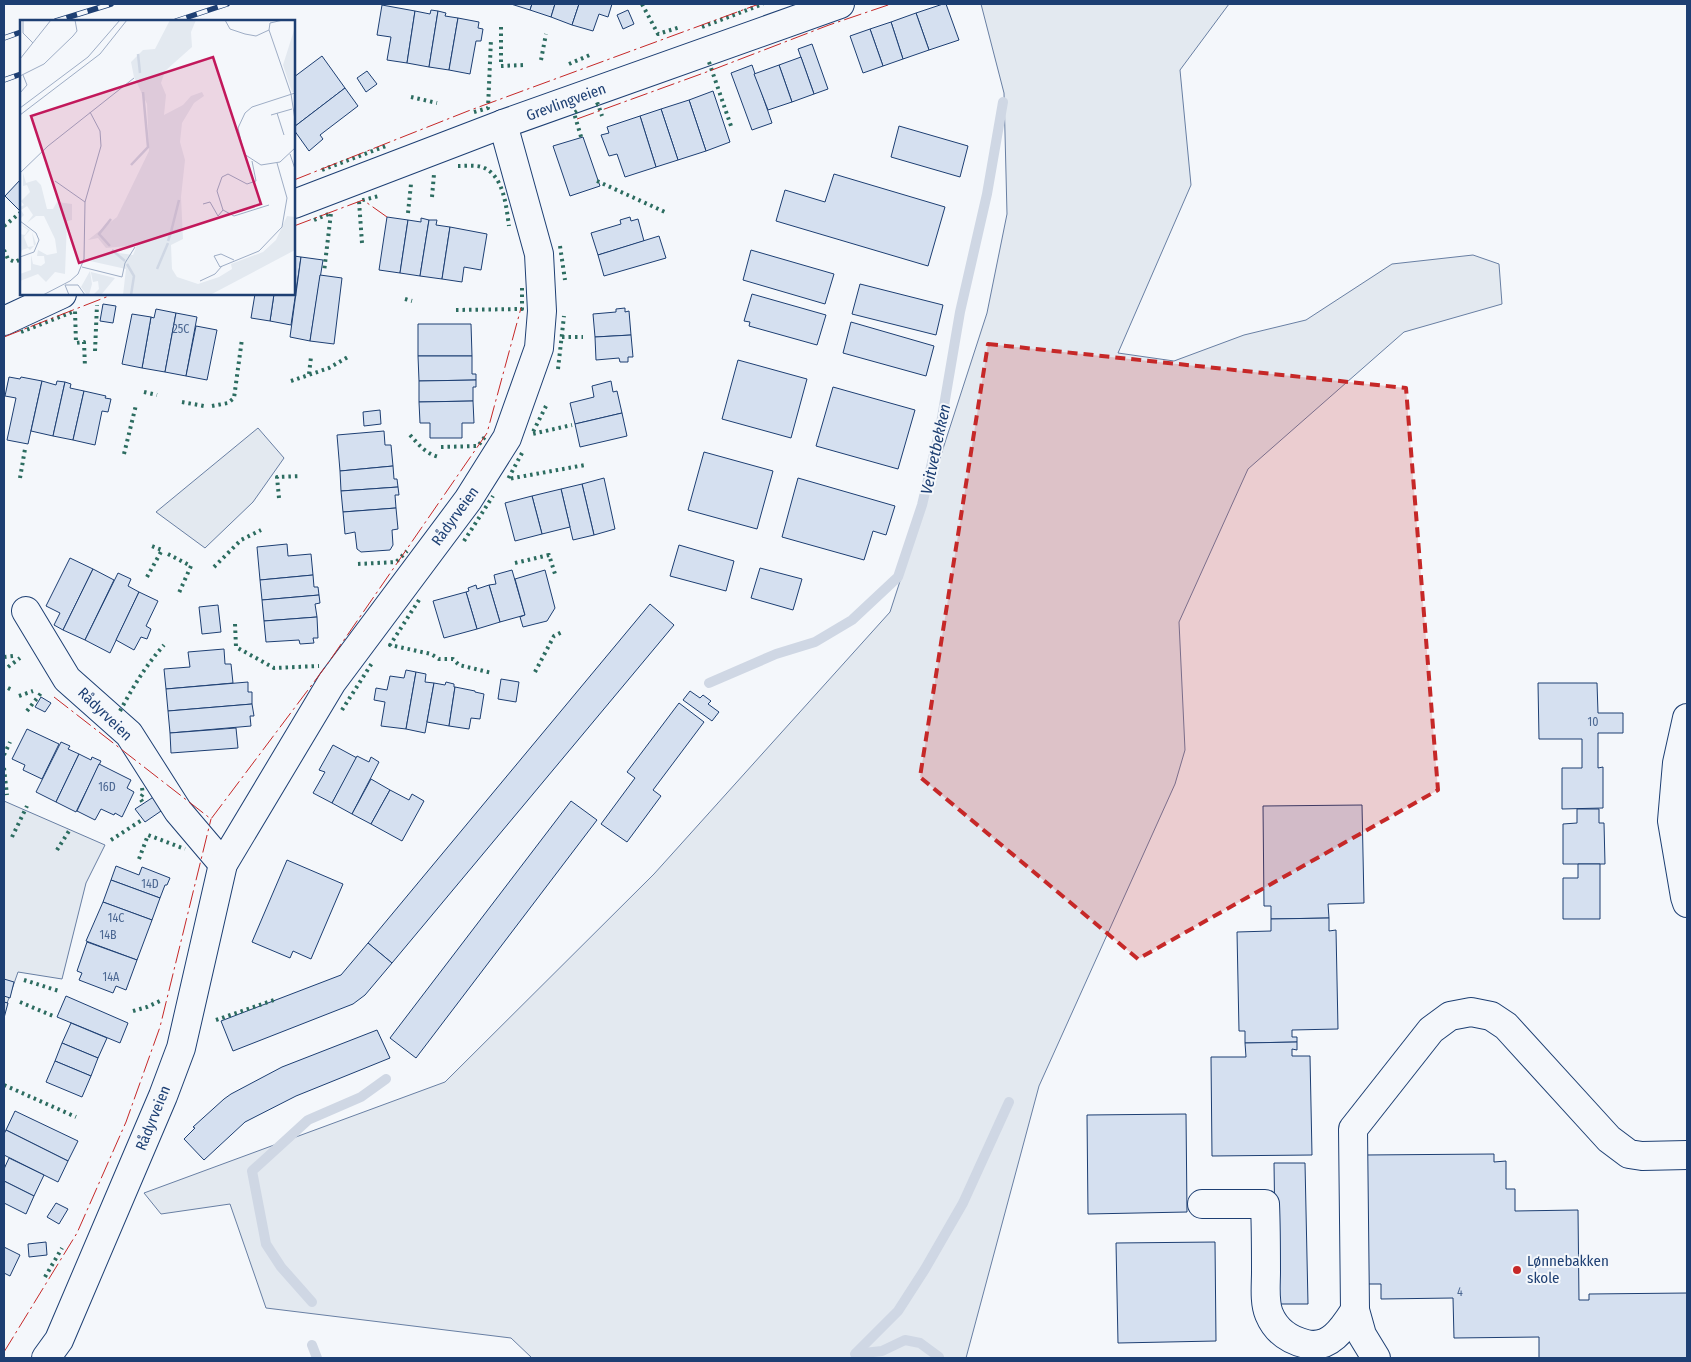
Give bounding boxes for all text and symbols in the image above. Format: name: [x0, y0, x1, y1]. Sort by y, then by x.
inset map: [20, 20, 295, 295]
street label: Grevlingveien: [524, 79, 608, 125]
house number: 25C: [173, 322, 189, 336]
water label: Veitvetbekken: [917, 402, 954, 496]
street label: Rådyrveien: [428, 483, 482, 549]
street label: Rådyrveien: [74, 684, 136, 744]
house number: 10: [1588, 715, 1598, 729]
house number: 16D: [98, 780, 116, 794]
house number: 14D: [141, 877, 159, 891]
house number: 14C: [108, 911, 124, 925]
house number: 14B: [99, 928, 117, 942]
house number: 14A: [103, 970, 120, 984]
street label: Rådyrveien: [132, 1083, 174, 1153]
place label: Lønnebakken skole: [1527, 1252, 1609, 1287]
marker: Lønnebakken skole: [1511, 1264, 1523, 1276]
house number: 4: [1457, 1285, 1463, 1299]

